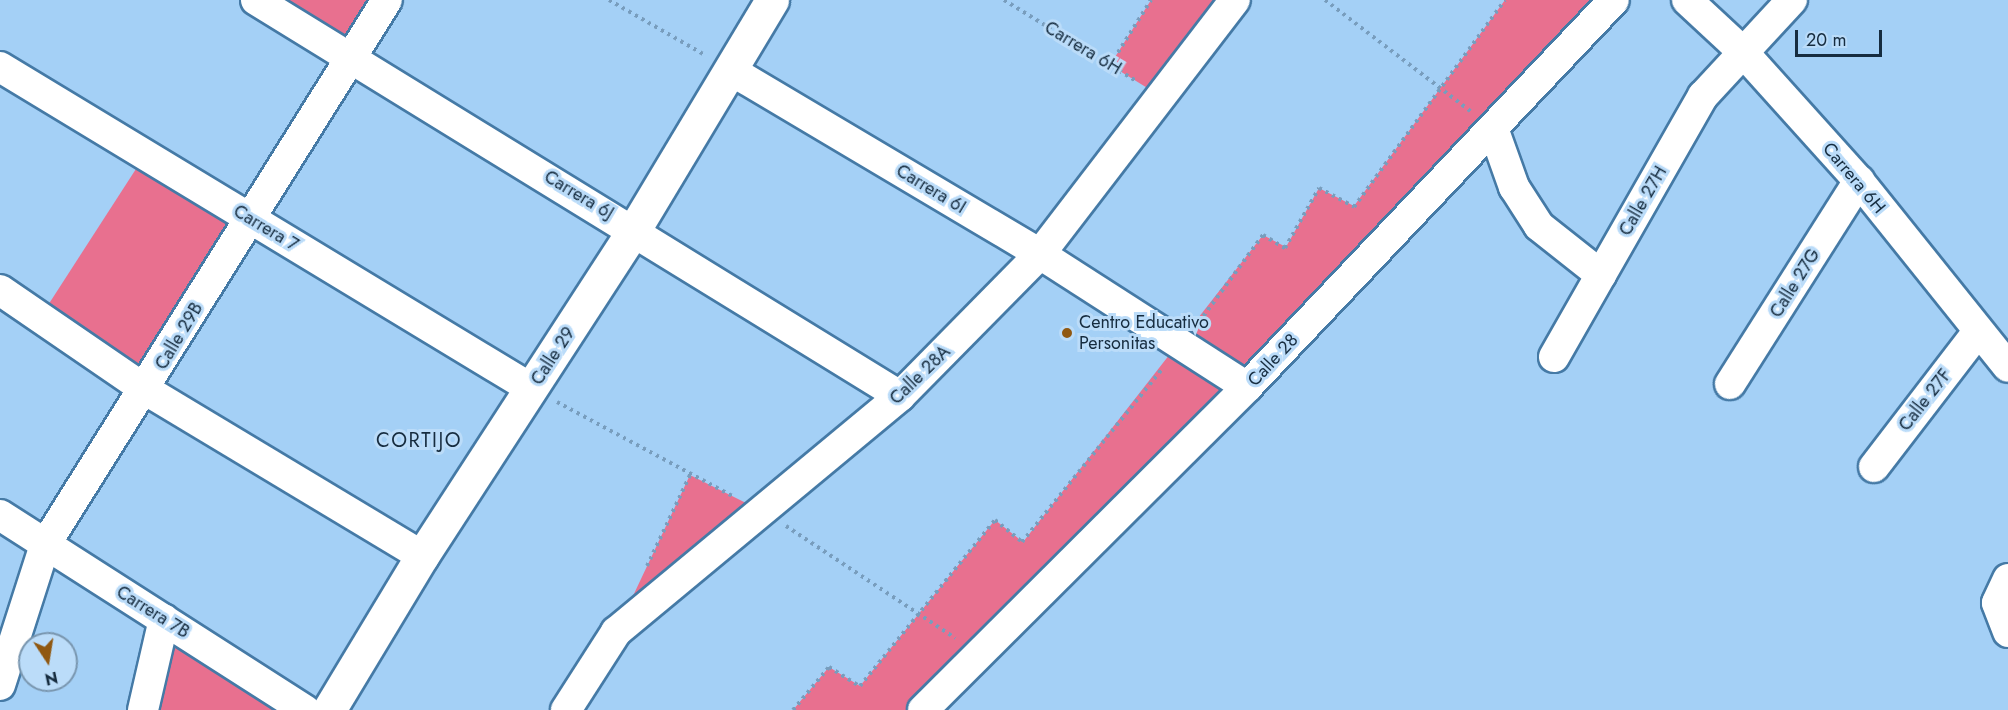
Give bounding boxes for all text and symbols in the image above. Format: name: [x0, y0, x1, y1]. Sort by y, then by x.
street label: Carrera 6H: [1041, 17, 1125, 79]
scale bar: [1798, 18, 1885, 56]
text: 20 m: [1806, 27, 1846, 53]
street label: Carrera 6H: [1818, 138, 1890, 218]
street label: Carrera 6I: [892, 160, 970, 218]
street label: Calle 27H: [1615, 162, 1671, 240]
street label: Carrera 6J: [540, 166, 618, 224]
street label: Carrera 7: [230, 200, 302, 256]
street label: Calle 27G: [1765, 244, 1825, 322]
street label: Calle 29B: [151, 298, 207, 374]
place label: Centro Educativo Personitas: [1079, 312, 1209, 354]
street label: Calle 29: [526, 323, 580, 389]
marker: Centro Educativo Personitas: [1060, 326, 1074, 340]
street label: Calle 28: [1243, 329, 1303, 391]
street label: Calle 28A: [885, 341, 955, 409]
street label: Calle 27F: [1894, 365, 1956, 435]
district label: CORTIJO: [376, 428, 462, 452]
street label: Carrera 7B: [112, 581, 194, 643]
north arrow: [18, 632, 78, 692]
text: N: [43, 666, 60, 691]

